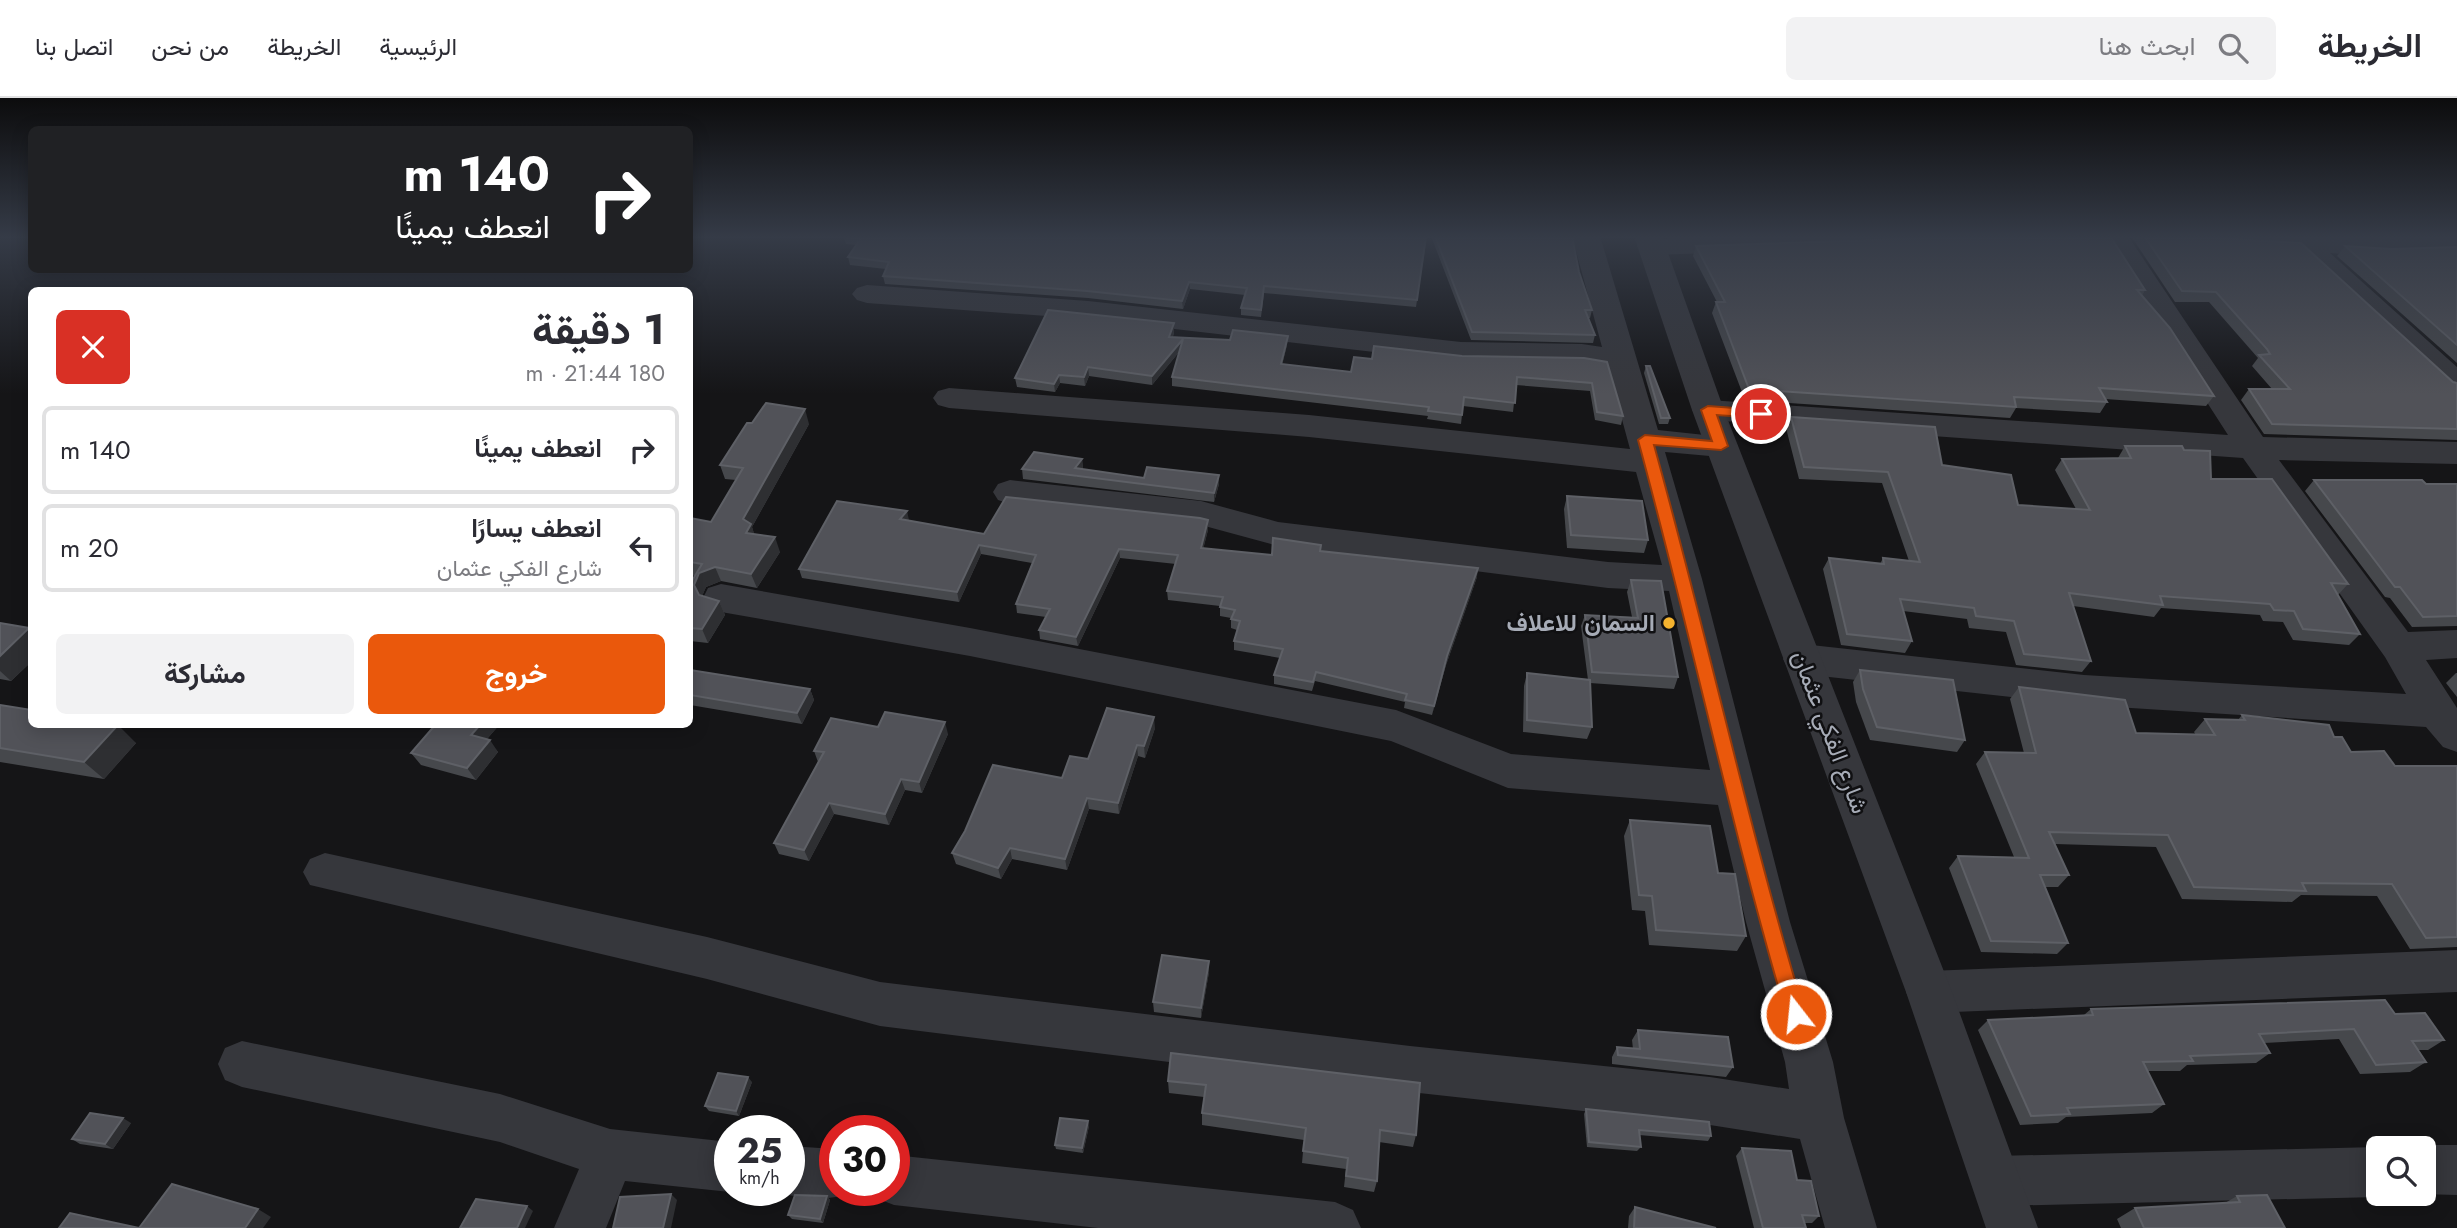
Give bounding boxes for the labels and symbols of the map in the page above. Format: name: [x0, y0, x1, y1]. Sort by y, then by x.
pin: [1731, 384, 1791, 444]
place label: السمان للاعلاف: [1506, 605, 1655, 640]
marker: السمان للاعلاف: [1661, 615, 1677, 631]
street label: شارع الفكي عثمان: [1781, 645, 1878, 819]
position arrow: [1759, 977, 1833, 1051]
speed limit sign: 30: [819, 1115, 910, 1206]

